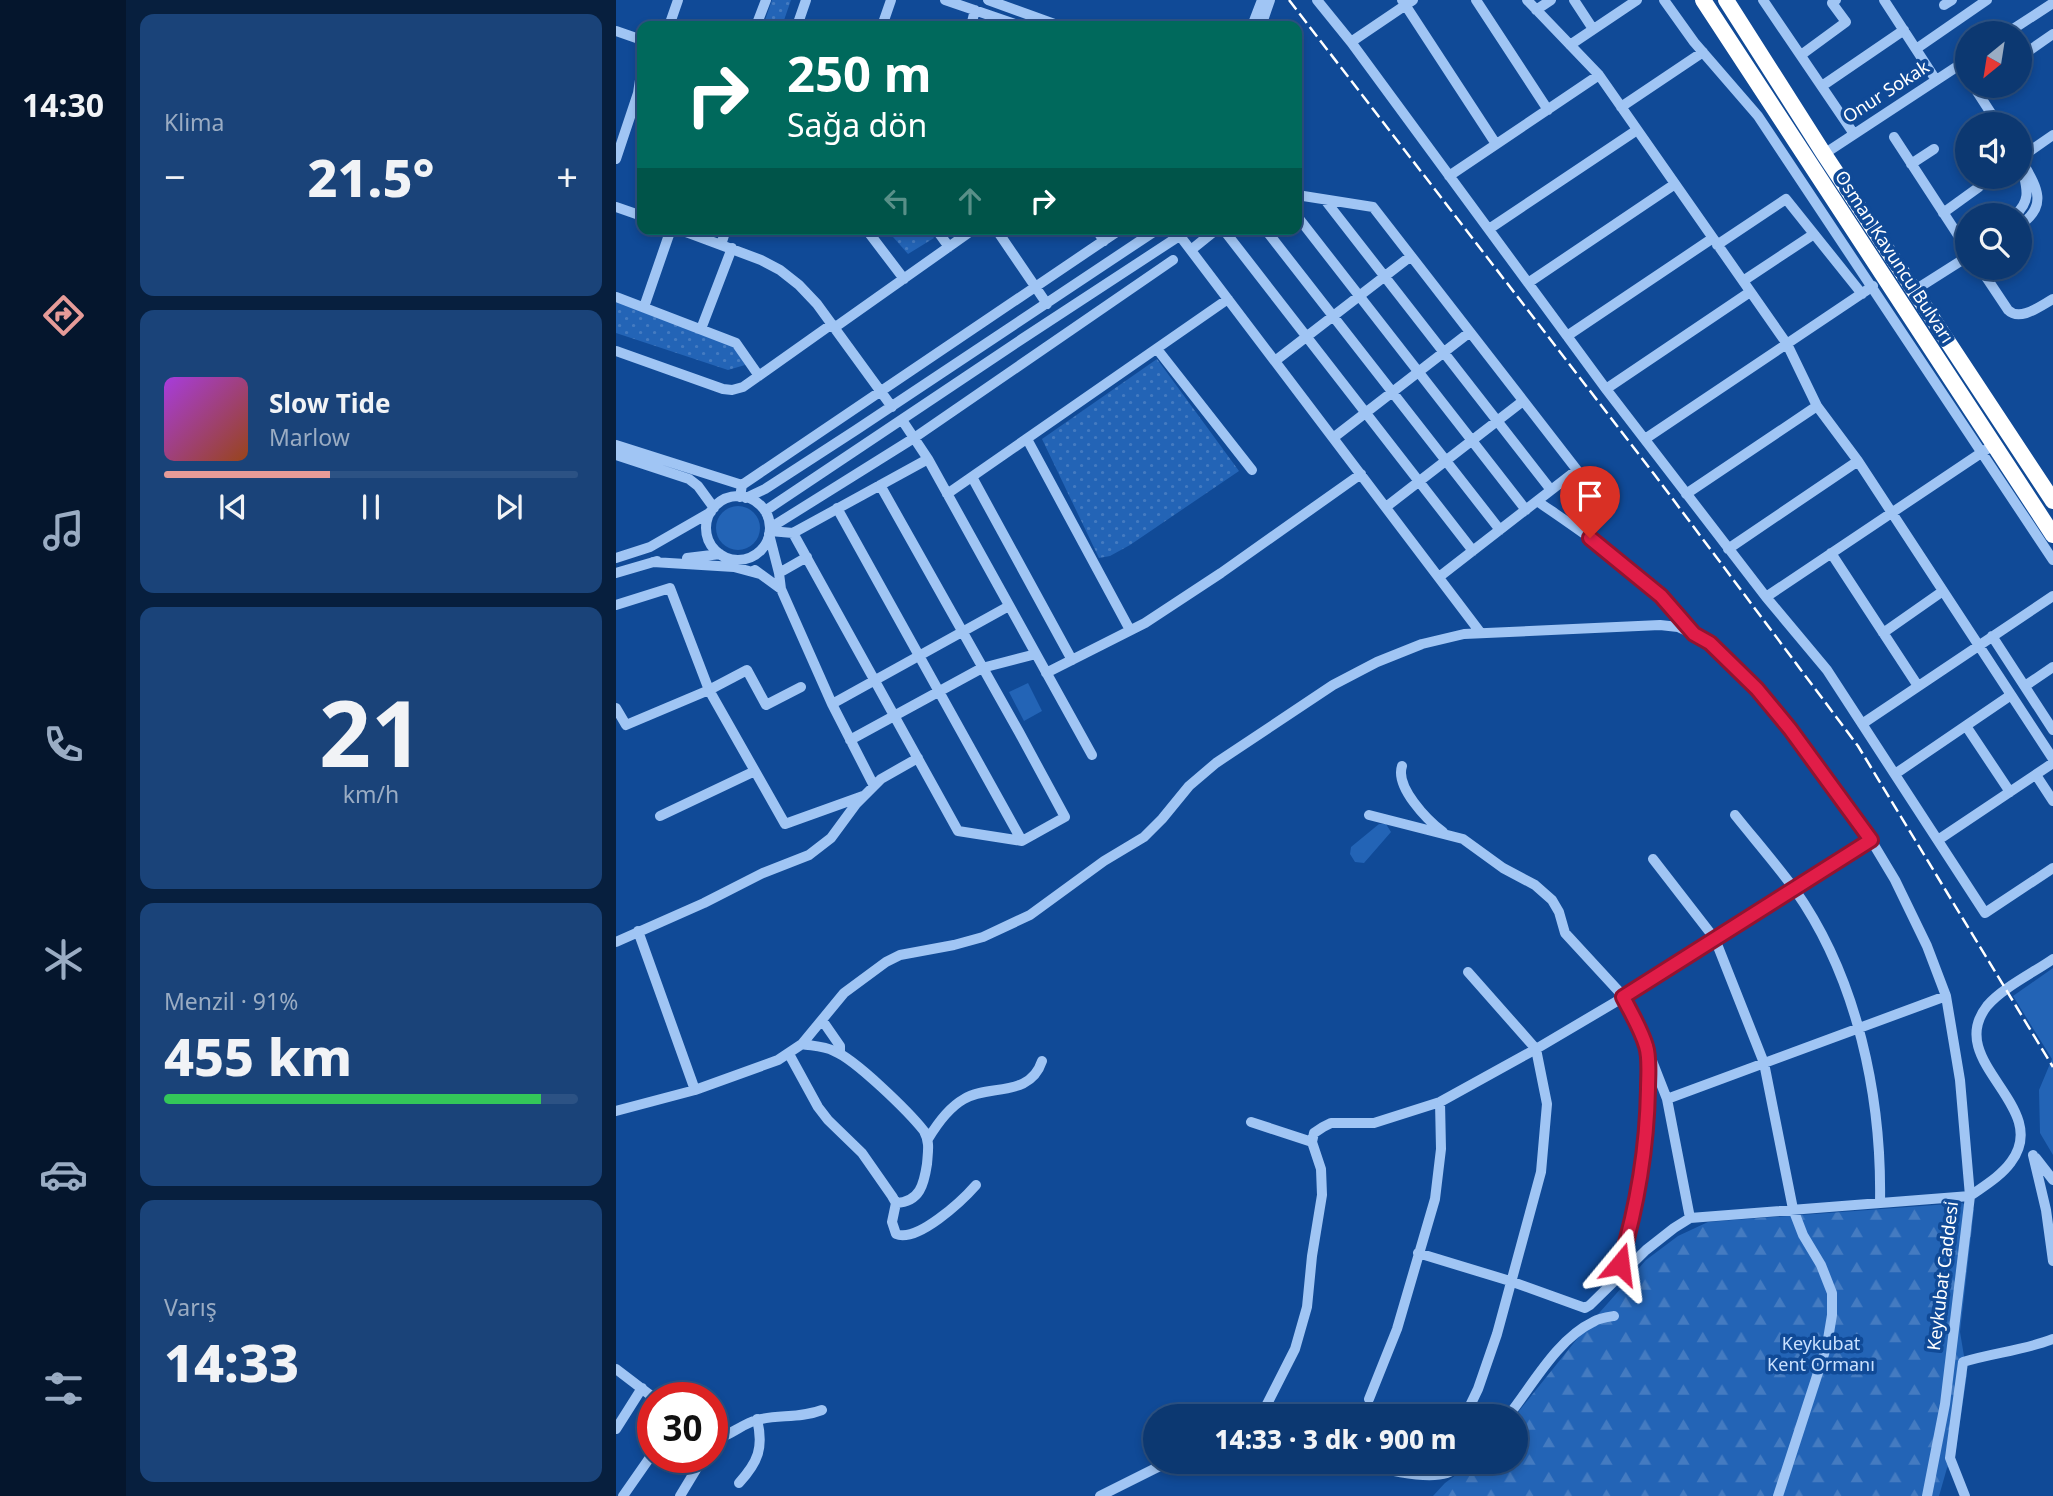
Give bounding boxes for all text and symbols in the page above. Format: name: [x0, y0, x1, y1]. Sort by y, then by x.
north arrow: [1955, 21, 2032, 98]
map controls: [1955, 21, 2032, 280]
text: 250 m: [787, 40, 932, 106]
icon: right: [672, 49, 763, 140]
street label: Onur Sokak: [1838, 54, 1934, 128]
text: 14:30: [22, 83, 104, 126]
text: Sağa dön: [787, 103, 927, 146]
text: Klima: [164, 106, 225, 138]
button: sound: [1955, 112, 2032, 189]
text: 21.5°: [308, 141, 434, 212]
text: −: [164, 150, 186, 202]
text: +: [556, 150, 578, 202]
street label: Osman Kavuncu Bulvarı: [1830, 166, 1960, 347]
icon: left: [878, 182, 916, 220]
icon: ahead: [951, 182, 989, 220]
icon: right: [1024, 182, 1062, 220]
button: search: [1955, 203, 2032, 280]
icon: directions: [39, 291, 88, 340]
text: Slow Tide: [269, 385, 391, 421]
text: Marlow: [269, 421, 350, 453]
pin: [1560, 466, 1620, 538]
icon: arrive: [1571, 477, 1609, 515]
icon: previous: [214, 488, 252, 526]
icon: pause: [352, 488, 390, 526]
icon: next: [490, 488, 528, 526]
icon: music: [39, 506, 88, 555]
text: 21: [319, 670, 423, 794]
icon: phone: [39, 720, 88, 769]
text: km/h: [343, 778, 399, 810]
icon: climate: [39, 935, 88, 984]
text: Menzil · 91%: [164, 985, 298, 1017]
text: 455 km: [164, 1020, 352, 1091]
icon: car: [39, 1150, 88, 1199]
street label: Keykubat Caddesi: [1921, 1200, 1963, 1352]
position arrow: [1583, 1227, 1657, 1301]
text: Varış: [164, 1291, 217, 1323]
text: 14:33: [164, 1326, 299, 1397]
park label: Keykubat Kent Ormanı: [1767, 1331, 1875, 1376]
icon: filters: [39, 1364, 88, 1413]
speed limit sign: 30: [637, 1382, 728, 1473]
text: 14:33 · 3 dk · 900 m: [1215, 1421, 1456, 1457]

